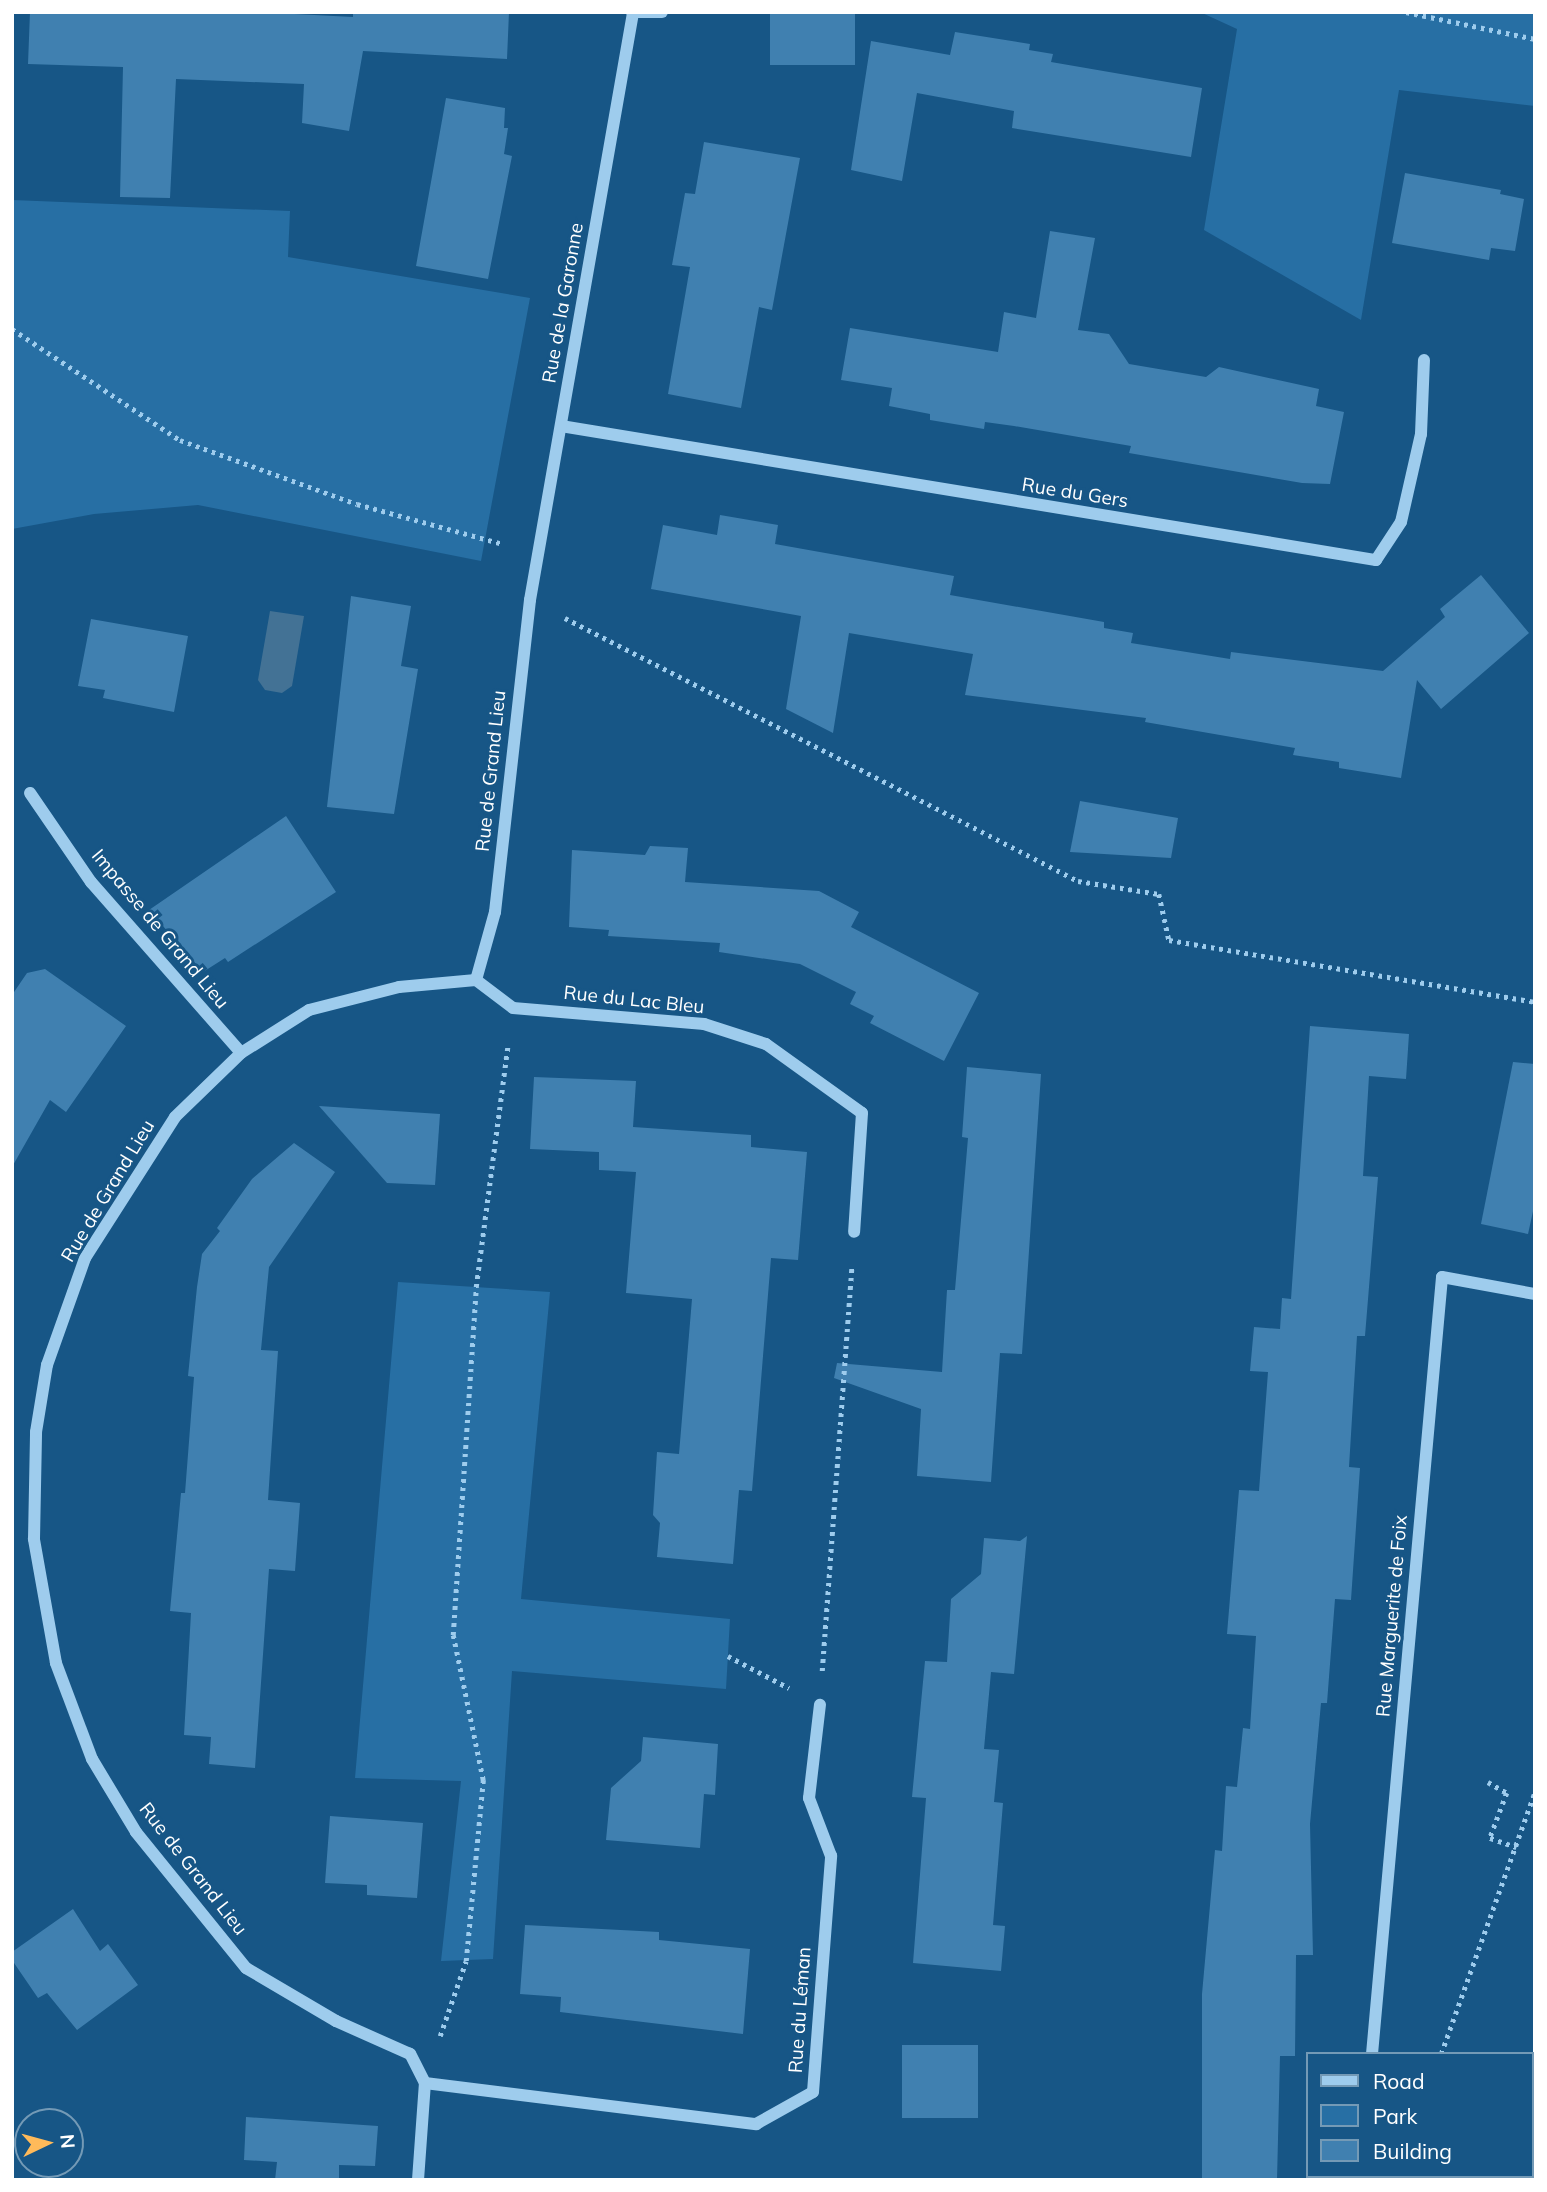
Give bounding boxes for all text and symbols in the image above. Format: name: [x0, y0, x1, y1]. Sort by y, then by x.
street label: Rue de la Garonne: [538, 221, 588, 385]
street label: Rue du Gers: [1020, 473, 1130, 513]
street label: Rue de Grand Lieu: [471, 689, 511, 853]
street label: Impasse de Grand Lieu: [87, 845, 233, 1013]
street label: Rue du Lac Bleu: [562, 981, 706, 1019]
street label: Rue de Grand Lieu: [57, 1116, 159, 1266]
street label: Rue Marguerite de Foix: [1372, 1514, 1412, 1718]
street label: Rue de Grand Lieu: [134, 1798, 252, 1940]
street label: Rue du Léman: [784, 1946, 816, 2074]
legend: [1306, 2052, 1533, 2178]
text: Road: [1373, 2068, 1424, 2094]
text: Park: [1373, 2103, 1417, 2129]
north arrow: [14, 2108, 84, 2178]
text: N: [55, 2133, 81, 2150]
text: Building: [1373, 2138, 1452, 2164]

